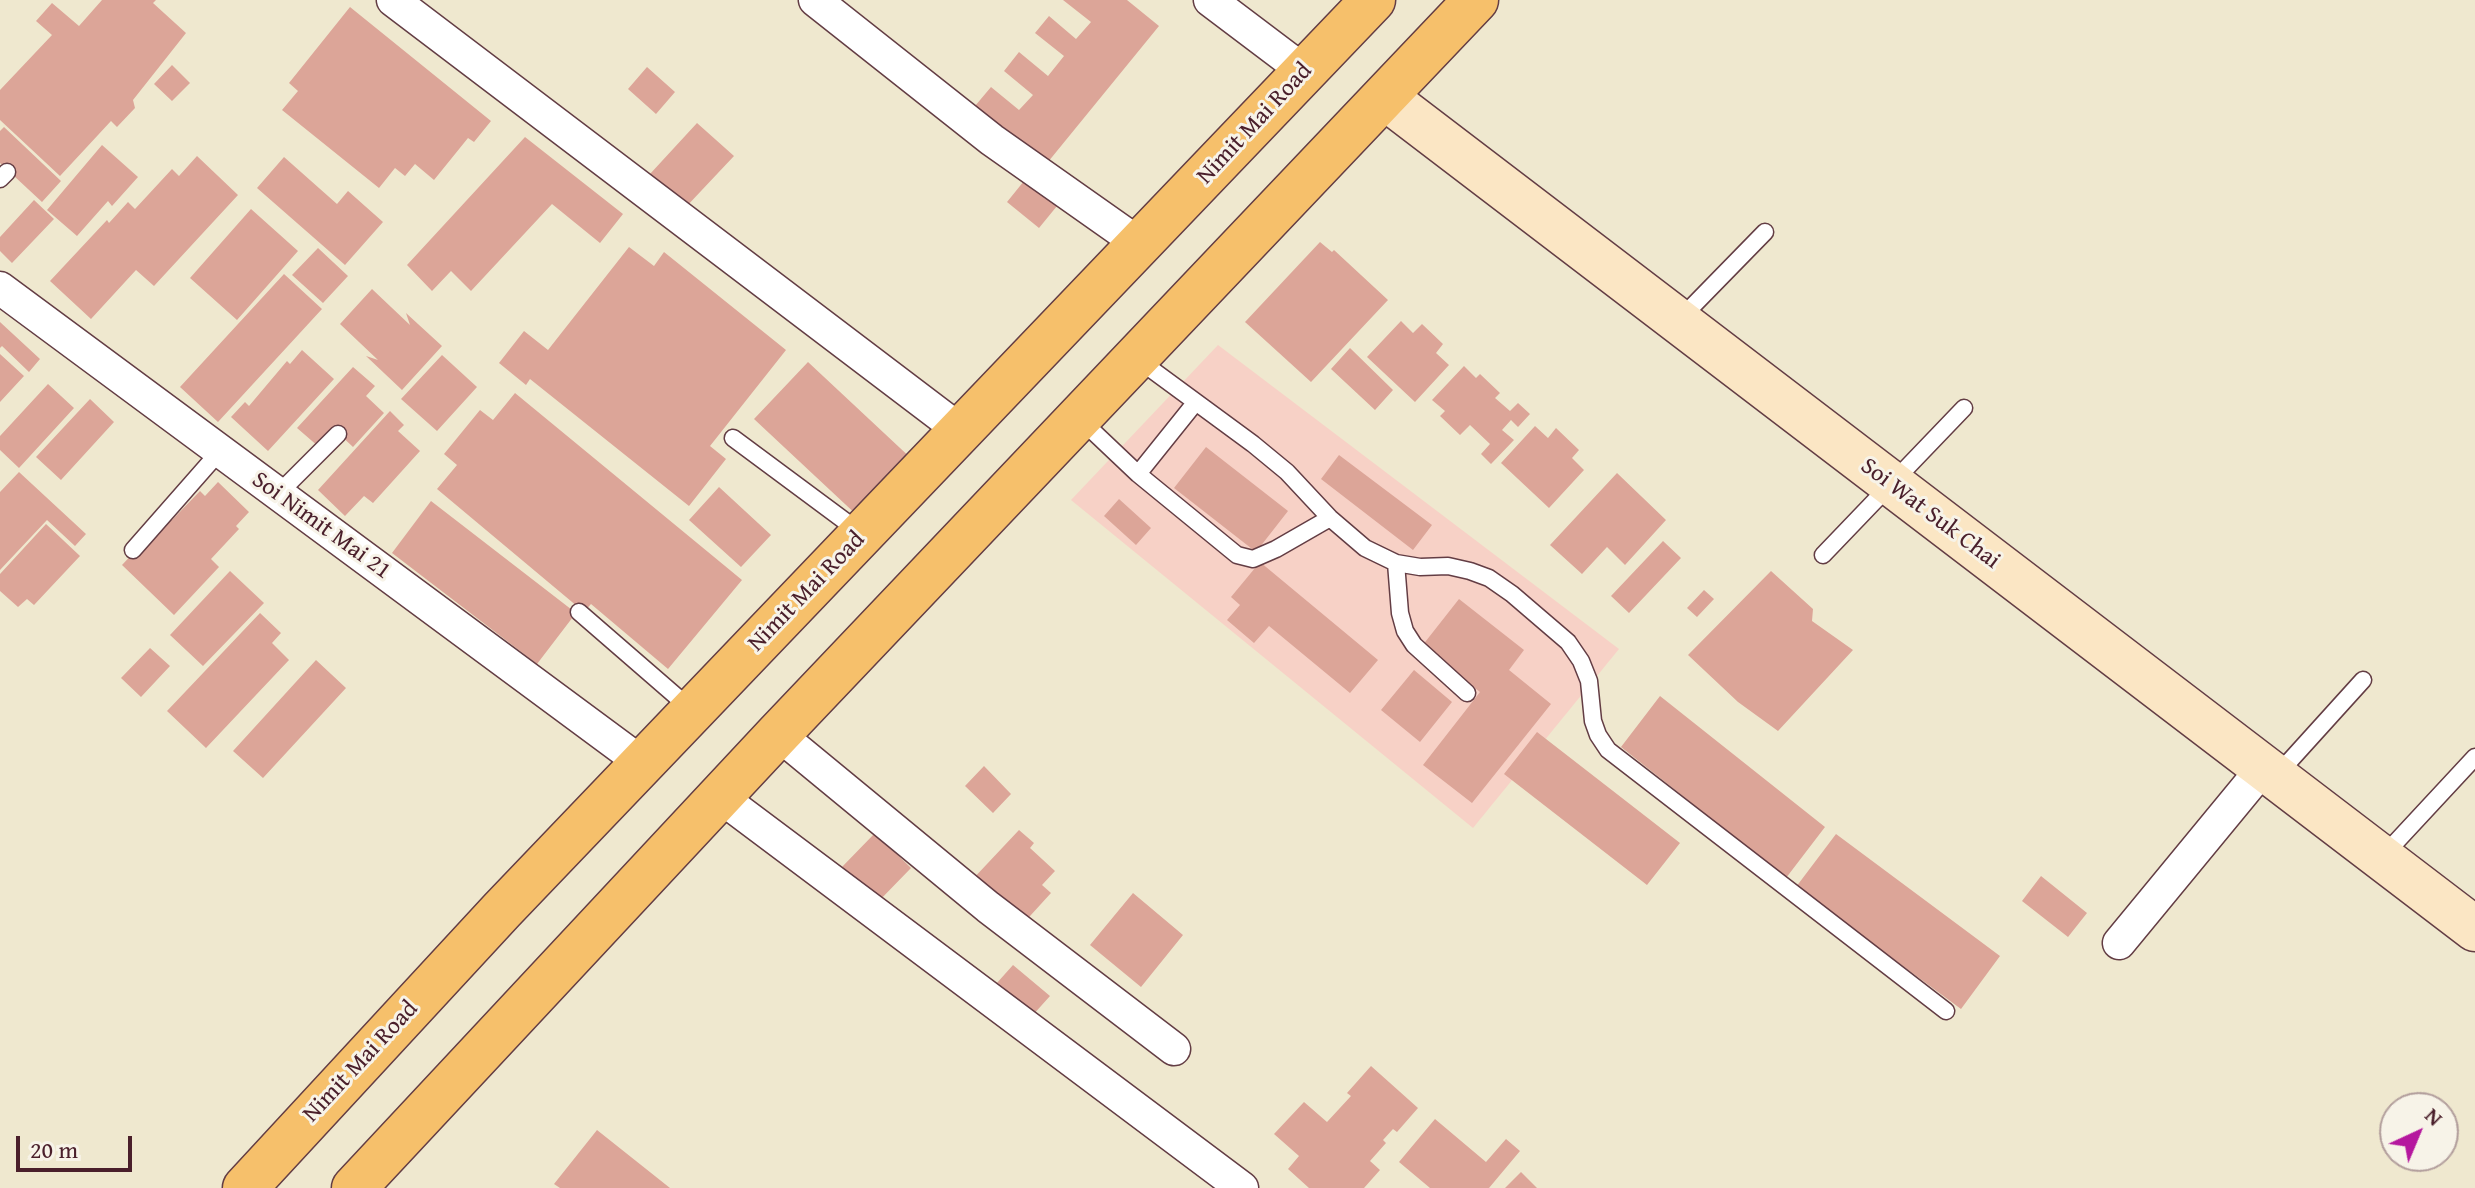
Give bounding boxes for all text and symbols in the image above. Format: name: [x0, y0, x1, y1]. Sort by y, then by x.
street label: Nimit Mai Road: [1191, 57, 1319, 191]
street label: Soi Wat Suk Chai: [1855, 452, 2005, 576]
street label: Soi Nimit Mai 21: [246, 466, 396, 586]
street label: Nimit Mai Road: [743, 526, 871, 658]
street label: Nimit Mai Road: [297, 995, 425, 1129]
north arrow: [2379, 1092, 2459, 1172]
text: N: [2418, 1100, 2451, 1133]
scale bar: [20, 1120, 136, 1170]
text: 20 m: [30, 1132, 78, 1167]

